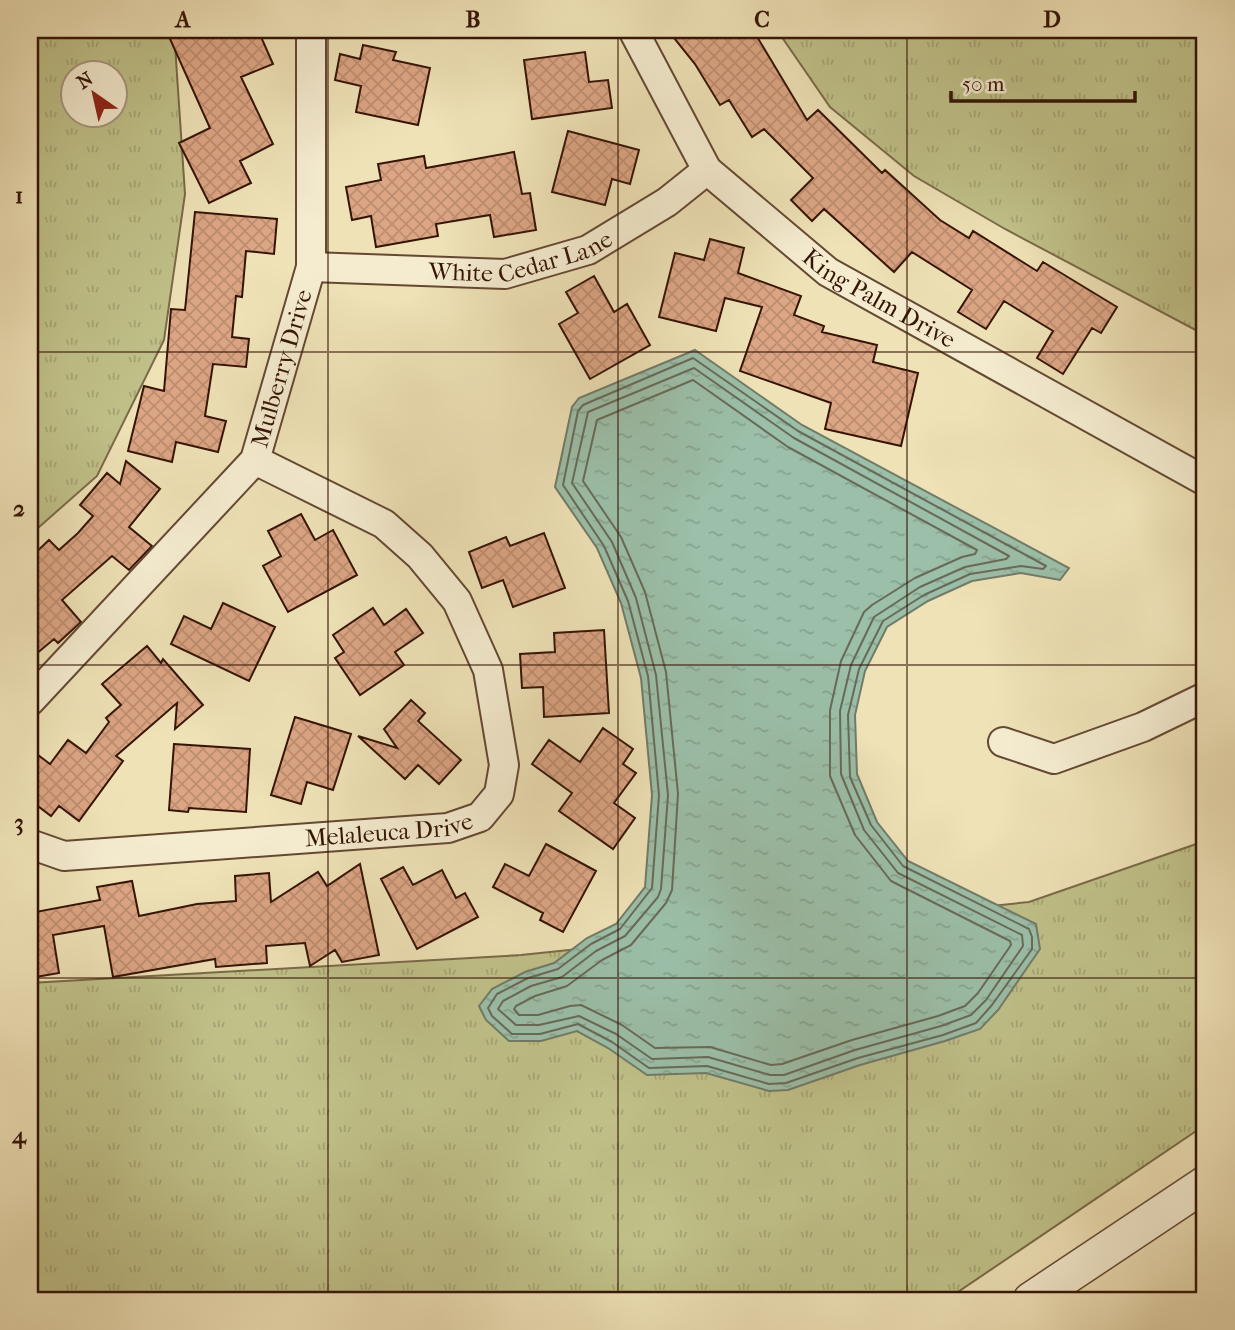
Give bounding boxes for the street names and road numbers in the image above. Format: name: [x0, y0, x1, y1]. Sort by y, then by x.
street label: White Cedar Lane: [427, 225, 617, 289]
street label: King Palm Drive: [797, 243, 960, 354]
street label: Mulberry Drive: [245, 286, 318, 451]
street label: Melaleuca Drive: [304, 807, 476, 852]

